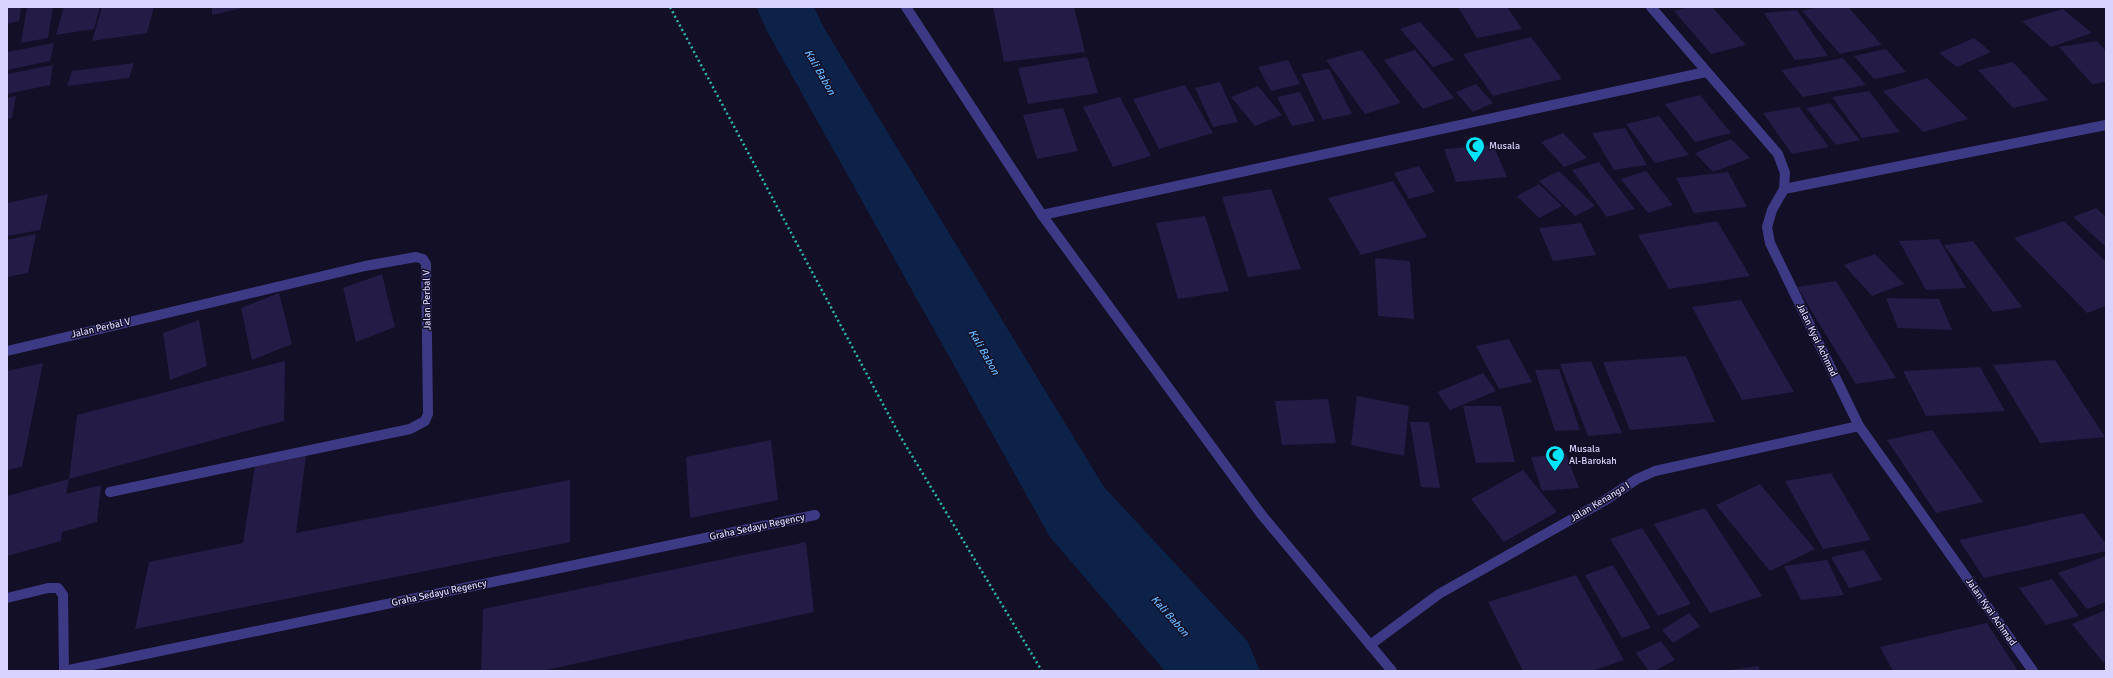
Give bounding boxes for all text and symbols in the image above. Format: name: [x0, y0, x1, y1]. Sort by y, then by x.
water label: Kali Babon: [802, 47, 839, 98]
mosque icon: Musala: [1464, 135, 1486, 163]
place label: Musala: [1489, 140, 1520, 152]
street label: Jalan Perbal V: [420, 270, 434, 330]
street label: Jalan Kyai Achmad: [1794, 302, 1840, 378]
street label: Jalan Perbal V: [70, 315, 132, 341]
water label: Kali Babon: [966, 327, 1003, 378]
place label: Musala Al-Barokah: [1569, 443, 1617, 467]
mosque icon: Musala Al-Barokah: [1544, 444, 1566, 472]
street label: Jalan Kenanga I: [1568, 480, 1632, 524]
street label: Graha Sedayu Regency: [708, 511, 806, 543]
street label: Jalan Kyai Achmad: [1963, 576, 2019, 648]
street label: Graha Sedayu Regency: [390, 577, 488, 609]
water label: Kali Babon: [1148, 593, 1192, 640]

